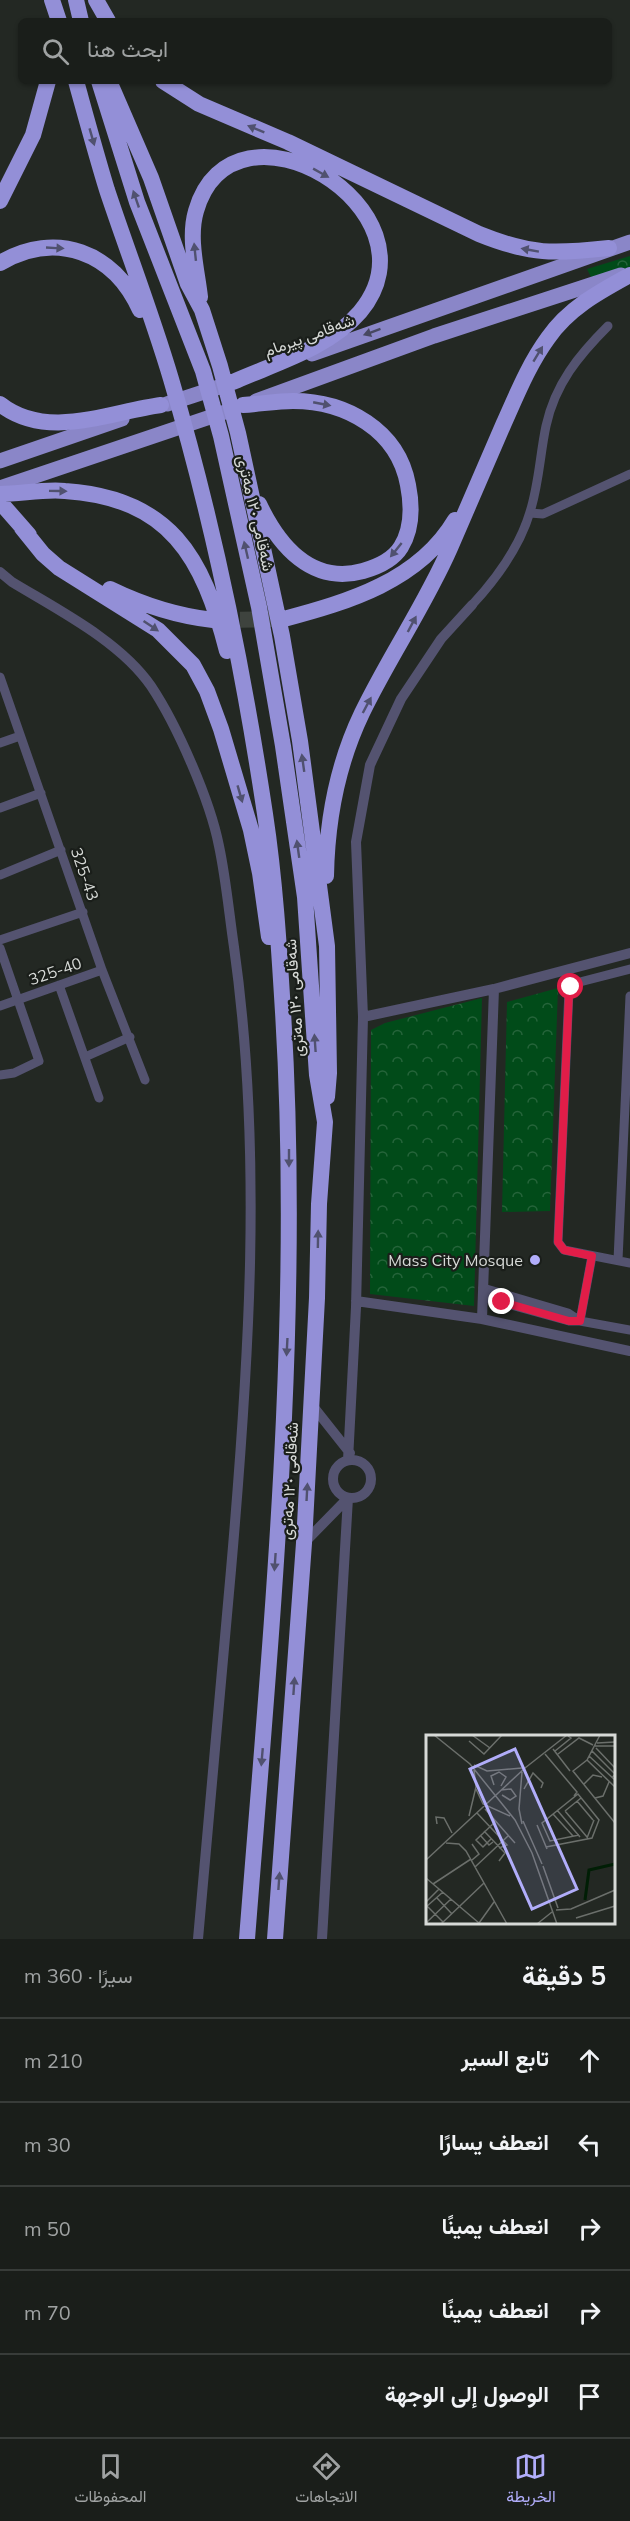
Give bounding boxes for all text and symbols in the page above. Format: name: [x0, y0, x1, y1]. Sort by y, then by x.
search box: [18, 18, 612, 84]
icon: search: [39, 35, 72, 68]
text: ابحث هنا: [87, 35, 168, 63]
one-way arrow: [247, 124, 265, 134]
one-way arrow: [88, 128, 97, 146]
one-way arrow: [313, 168, 330, 178]
one-way arrow: [131, 190, 141, 208]
one-way arrow: [190, 242, 200, 261]
one-way arrow: [46, 243, 65, 252]
one-way arrow: [520, 245, 539, 254]
street label: شەقامی پیرمام: [261, 309, 358, 363]
one-way arrow: [363, 328, 381, 338]
one-way arrow: [533, 346, 544, 362]
one-way arrow: [313, 400, 332, 409]
street label: شەقامی ١٢٠ مەتری: [232, 453, 279, 573]
one-way arrow: [49, 486, 68, 496]
one-way arrow: [241, 540, 250, 559]
one-way arrow: [390, 542, 403, 558]
one-way arrow: [407, 615, 417, 632]
one-way arrow: [143, 620, 159, 632]
one-way arrow: [362, 696, 372, 713]
one-way arrow: [298, 753, 307, 772]
one-way arrow: [236, 785, 245, 803]
one-way arrow: [293, 839, 302, 858]
street label: 325-43: [67, 845, 103, 903]
street label: شەقامی ١٢٠ مەتری: [280, 938, 309, 1058]
street label: 325-40: [26, 953, 84, 989]
route start: [557, 973, 583, 999]
one-way arrow: [310, 1033, 320, 1052]
one-way arrow: [284, 1148, 294, 1167]
one-way arrow: [313, 1230, 323, 1249]
place label: Mass City Mosque: [388, 1250, 523, 1270]
marker: Mass City Mosque: [528, 1253, 542, 1267]
route end: [488, 1288, 514, 1314]
one-way arrow: [282, 1337, 291, 1356]
street label: شەقامی ١٢٠ مەتری: [276, 1421, 303, 1541]
one-way arrow: [303, 1482, 312, 1501]
one-way arrow: [270, 1553, 280, 1572]
one-way arrow: [289, 1677, 299, 1696]
inset map: [426, 1735, 615, 1924]
one-way arrow: [257, 1747, 266, 1766]
one-way arrow: [274, 1871, 284, 1890]
text: 5 دقيقة: [522, 1959, 606, 1992]
text: سيرًا · 360 m: [24, 1963, 133, 1988]
text: تابع السير: [461, 2044, 549, 2072]
icon: ahead: [573, 2044, 606, 2077]
text: 210 m: [24, 2048, 83, 2073]
text: انعطف يسارًا: [439, 2128, 549, 2156]
icon: left: [573, 2128, 606, 2161]
text: 30 m: [24, 2132, 71, 2157]
text: انعطف يمينًا: [442, 2212, 549, 2240]
icon: right: [573, 2212, 606, 2245]
text: 50 m: [24, 2216, 71, 2241]
text: انعطف يمينًا: [442, 2296, 549, 2324]
icon: right: [573, 2296, 606, 2329]
text: 70 m: [24, 2300, 71, 2325]
text: الوصول إلى الوجهة: [385, 2380, 549, 2408]
icon: arrive: [573, 2380, 606, 2413]
tab: المحفوظات: [74, 2450, 147, 2511]
tab: الاتجاهات: [295, 2450, 357, 2511]
tab: الخريطة: [506, 2450, 556, 2511]

